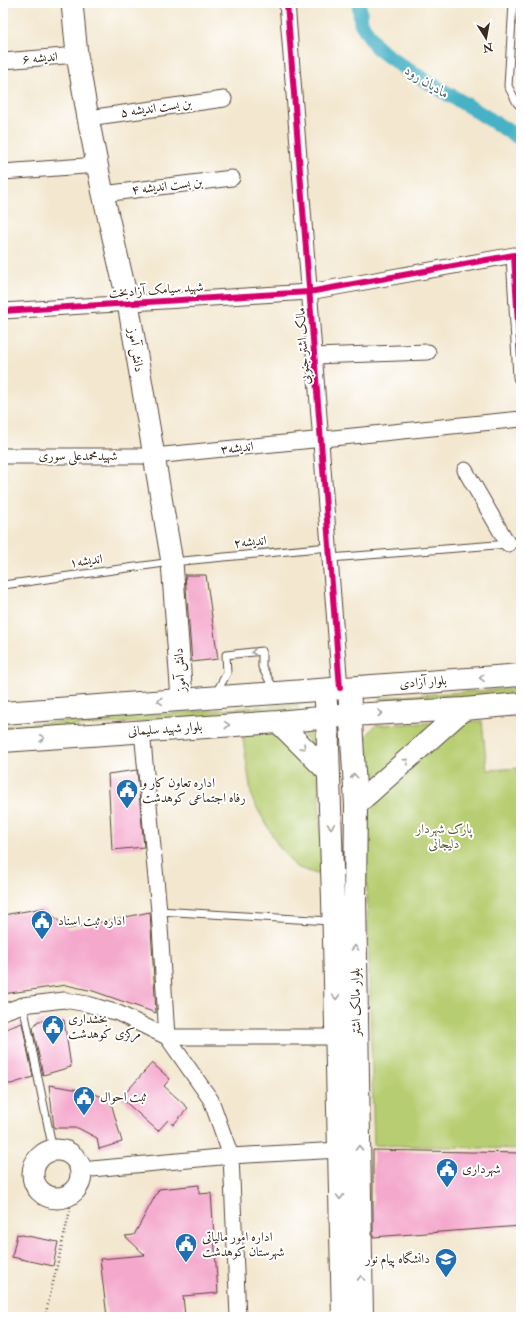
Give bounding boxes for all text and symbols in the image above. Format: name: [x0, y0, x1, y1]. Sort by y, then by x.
north arrow: [466, 18, 506, 58]
text: N: [481, 40, 495, 55]
street label: اندیشه ۶: [21, 48, 59, 68]
water label: مادیان رود: [402, 62, 452, 102]
street label: بن بست اندیشه ۵: [119, 95, 193, 121]
street label: بن بست اندیشه ۴: [130, 174, 204, 198]
street label: شهید سیامک آزادبخت: [108, 279, 204, 301]
street label: مالک اشتر جنوبی: [292, 307, 315, 385]
street label: دانش آموز: [123, 325, 147, 373]
street label: اندیشه۳: [220, 438, 254, 458]
street label: شهیدمحمدعلی سوری: [39, 448, 117, 466]
street label: اندیشه۲: [233, 533, 267, 551]
street label: اندیشه۱: [69, 551, 104, 571]
street label: دانش آموز: [170, 647, 191, 695]
one-way arrow: [251, 647, 257, 656]
street label: بلوار آزادی: [399, 672, 447, 692]
one-way arrow: [479, 673, 485, 682]
one-way arrow: [157, 696, 163, 705]
one-way arrow: [377, 709, 383, 718]
street label: بلوار شهید سلیمانی: [127, 718, 203, 740]
one-way arrow: [224, 721, 230, 730]
one-way arrow: [39, 734, 45, 743]
one-way arrow: [298, 742, 306, 750]
one-way arrow: [401, 758, 408, 765]
one-way arrow: [349, 773, 358, 779]
place label: اداره تعاون کار و رفاه اجتماعی کوهدشت: [140, 775, 246, 806]
public building icon: اداره تعاون کار و رفاه اجتماعی کوهدشت: [114, 777, 140, 810]
park label: پارک شهردار دلیجانی: [414, 821, 472, 852]
one-way arrow: [326, 823, 335, 829]
public building icon: اداره ثبت اسناد: [29, 908, 55, 941]
place label: اداره ثبت اسناد: [58, 913, 125, 929]
one-way arrow: [351, 945, 360, 951]
street label: بلوار مالک اشتر: [347, 968, 365, 1038]
one-way arrow: [332, 994, 340, 1000]
place label: بخشداری مرکزی کوهدشت: [68, 1011, 141, 1043]
public building icon: بخشداری مرکزی کوهدشت: [40, 1013, 66, 1046]
public building icon: ثبت احوال: [71, 1084, 97, 1117]
place label: ثبت احوال: [100, 1089, 147, 1105]
one-way arrow: [355, 1145, 363, 1151]
public building icon: شهرداری: [434, 1156, 460, 1189]
place label: شهرداری: [462, 1161, 501, 1177]
one-way arrow: [336, 1194, 345, 1200]
place label: اداره امور مالیاتی شهرستان کوهدشت: [202, 1229, 285, 1260]
public building icon: اداره امور مالیاتی شهرستان کوهدشت: [173, 1231, 199, 1264]
school or university icon: دانشگاه پیام نور: [433, 1246, 459, 1279]
place label: دانشگاه پیام نور: [364, 1250, 430, 1270]
one-way arrow: [357, 1275, 365, 1281]

